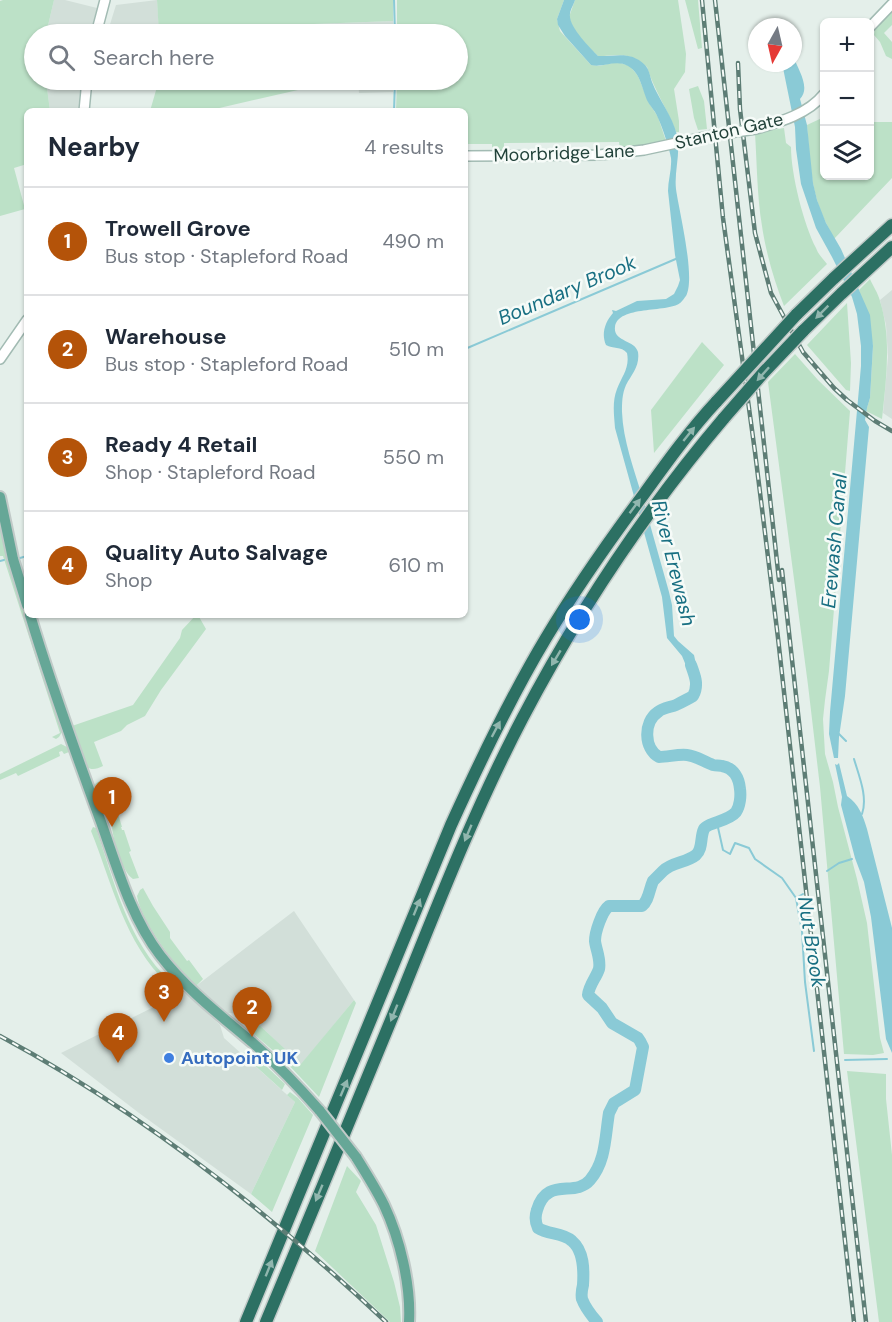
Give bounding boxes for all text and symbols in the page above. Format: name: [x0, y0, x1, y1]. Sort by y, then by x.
north arrow: [748, 18, 802, 72]
map controls: [820, 18, 874, 180]
button: +: [820, 18, 874, 72]
search box: [24, 24, 468, 90]
icon: search: [45, 41, 78, 74]
text: Search here: [93, 43, 214, 72]
button: −: [820, 72, 874, 126]
street label: Stanton Gate: [672, 107, 786, 155]
button: layers: [820, 126, 874, 180]
text: Nearby: [48, 130, 140, 164]
text: 4 results: [364, 134, 444, 160]
street label: Moorbridge Lane: [493, 139, 635, 167]
text: Trowell Grove: [105, 214, 251, 243]
text: 1: [64, 228, 71, 254]
text: 490 m: [382, 228, 444, 254]
text: Bus stop · Stapleford Road: [105, 243, 348, 269]
water label: Boundary Brook: [494, 249, 641, 331]
one-way arrow: [816, 305, 830, 319]
text: Warehouse: [105, 322, 227, 351]
text: 2: [62, 336, 73, 362]
text: 510 m: [389, 336, 444, 362]
text: Bus stop · Stapleford Road: [105, 351, 348, 377]
one-way arrow: [756, 366, 770, 381]
one-way arrow: [682, 426, 695, 442]
text: Ready 4 Retail: [105, 430, 257, 459]
text: 3: [61, 444, 74, 470]
text: 550 m: [383, 444, 444, 470]
text: Shop · Stapleford Road: [105, 459, 315, 485]
water label: Erewash Canal: [815, 472, 853, 609]
water label: River Erewash: [646, 497, 702, 629]
one-way arrow: [628, 499, 640, 514]
text: Quality Auto Salvage: [105, 538, 328, 567]
text: 4: [61, 552, 74, 578]
text: 610 m: [388, 552, 444, 578]
text: Shop: [105, 567, 152, 593]
your location: [565, 605, 594, 634]
one-way arrow: [550, 650, 561, 666]
one-way arrow: [492, 721, 501, 738]
pin: 1: [92, 778, 132, 827]
one-way arrow: [463, 824, 473, 842]
water label: Nut Brook: [792, 895, 832, 990]
one-way arrow: [412, 898, 422, 916]
pin: 3: [144, 972, 184, 1022]
pin: 2: [232, 988, 272, 1037]
one-way arrow: [389, 1004, 399, 1022]
pin: 4: [98, 1014, 138, 1063]
place label: Autopoint UK: [181, 1046, 298, 1070]
marker: Autopoint UK: [162, 1051, 176, 1065]
one-way arrow: [340, 1079, 349, 1097]
one-way arrow: [314, 1184, 323, 1202]
one-way arrow: [264, 1259, 274, 1277]

